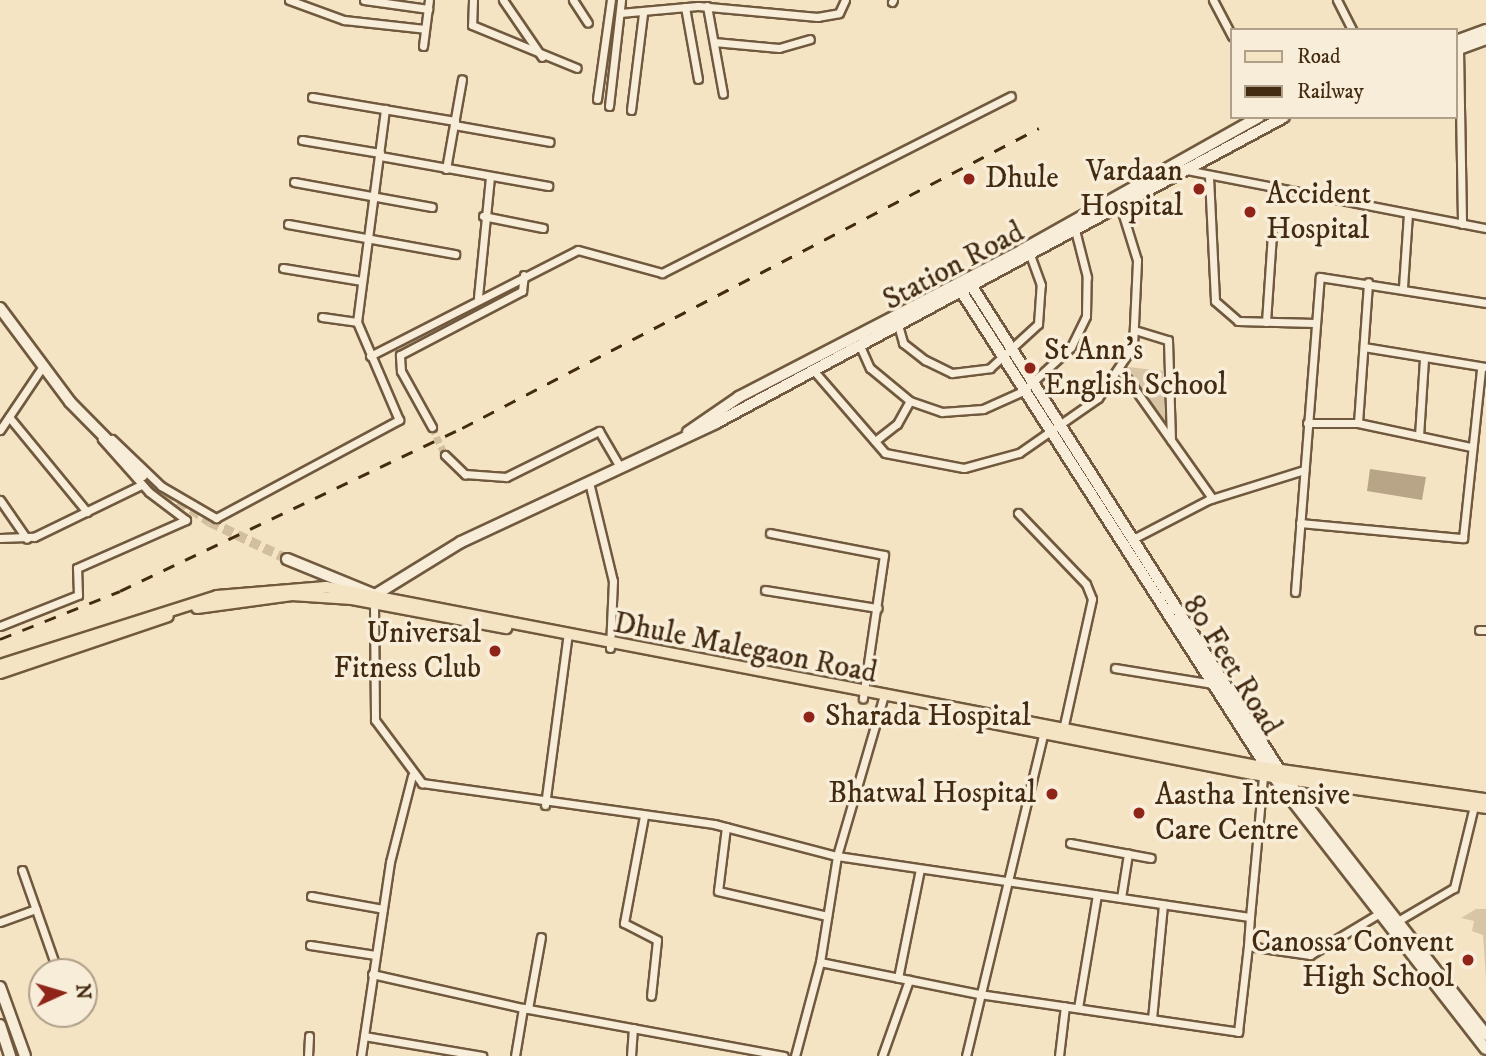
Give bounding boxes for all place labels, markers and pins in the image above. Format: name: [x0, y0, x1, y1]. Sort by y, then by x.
place label: Vardaan Hospital: [1080, 154, 1183, 224]
place label: Dhule: [985, 161, 1059, 197]
marker: Dhule: [959, 169, 979, 189]
place label: Accident Hospital: [1266, 177, 1371, 247]
marker: Vardaan Hospital: [1189, 179, 1209, 199]
marker: Accident Hospital: [1240, 202, 1260, 222]
place label: St Ann's English School: [1044, 333, 1227, 404]
marker: St Ann's English School: [1022, 360, 1038, 376]
place label: Universal Fitness Club: [334, 616, 481, 686]
marker: Universal Fitness Club: [487, 643, 503, 659]
place label: Sharada Hospital: [825, 699, 1031, 735]
marker: Sharada Hospital: [799, 707, 819, 727]
place label: Bhatwal Hospital: [828, 776, 1036, 812]
place label: Aastha Intensive Care Centre: [1155, 778, 1350, 848]
marker: Bhatwal Hospital: [1042, 784, 1062, 804]
marker: Aastha Intensive Care Centre: [1129, 803, 1149, 823]
place label: Canossa Convent High School: [1251, 925, 1454, 996]
marker: Canossa Convent High School: [1460, 952, 1476, 968]

